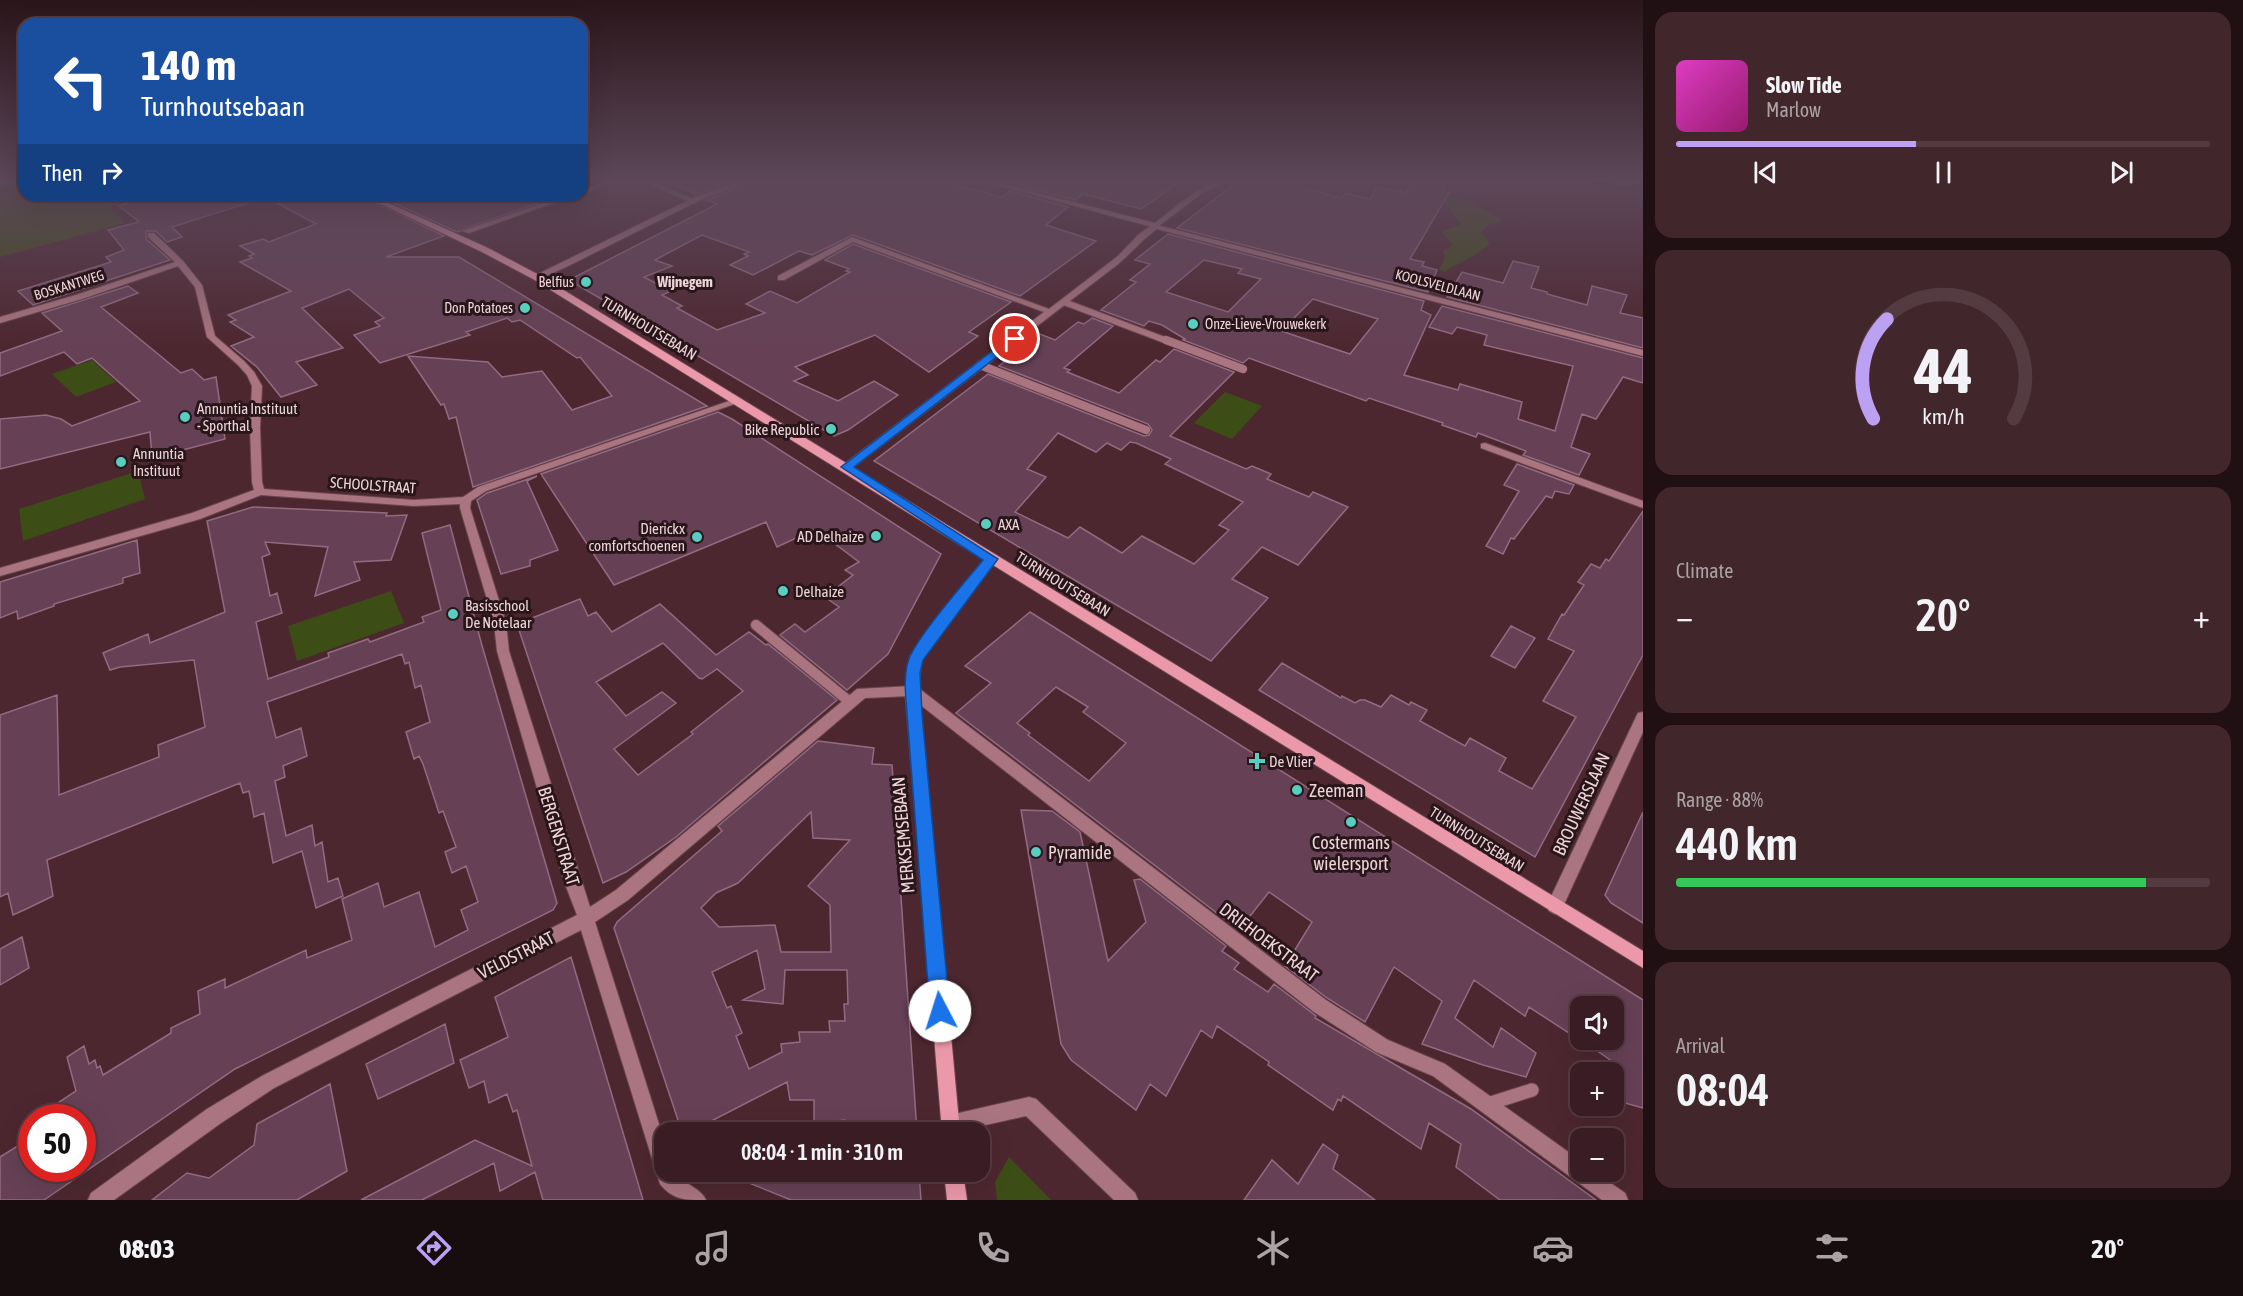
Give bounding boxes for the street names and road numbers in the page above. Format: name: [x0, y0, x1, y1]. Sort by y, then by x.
street label: KOOLSVELDLAAN: [1394, 266, 1482, 304]
street label: BOSKANTWEG: [32, 267, 106, 303]
street label: TURNHOUTSEBAAN: [598, 293, 700, 363]
street label: SCHOOLSTRAAT: [329, 474, 417, 497]
street label: TURNHOUTSEBAAN: [1013, 548, 1113, 620]
street label: BROUWERSLAAN: [1548, 749, 1614, 859]
street label: MERKSEMSEBAAN: [887, 776, 919, 894]
street label: BERGENSTRAAT: [534, 784, 584, 888]
street label: TURNHOUTSEBAAN: [1427, 803, 1527, 875]
street label: DRIEHOEKSTRAAT: [1216, 898, 1323, 986]
street label: VELDSTRAAT: [474, 927, 558, 983]

